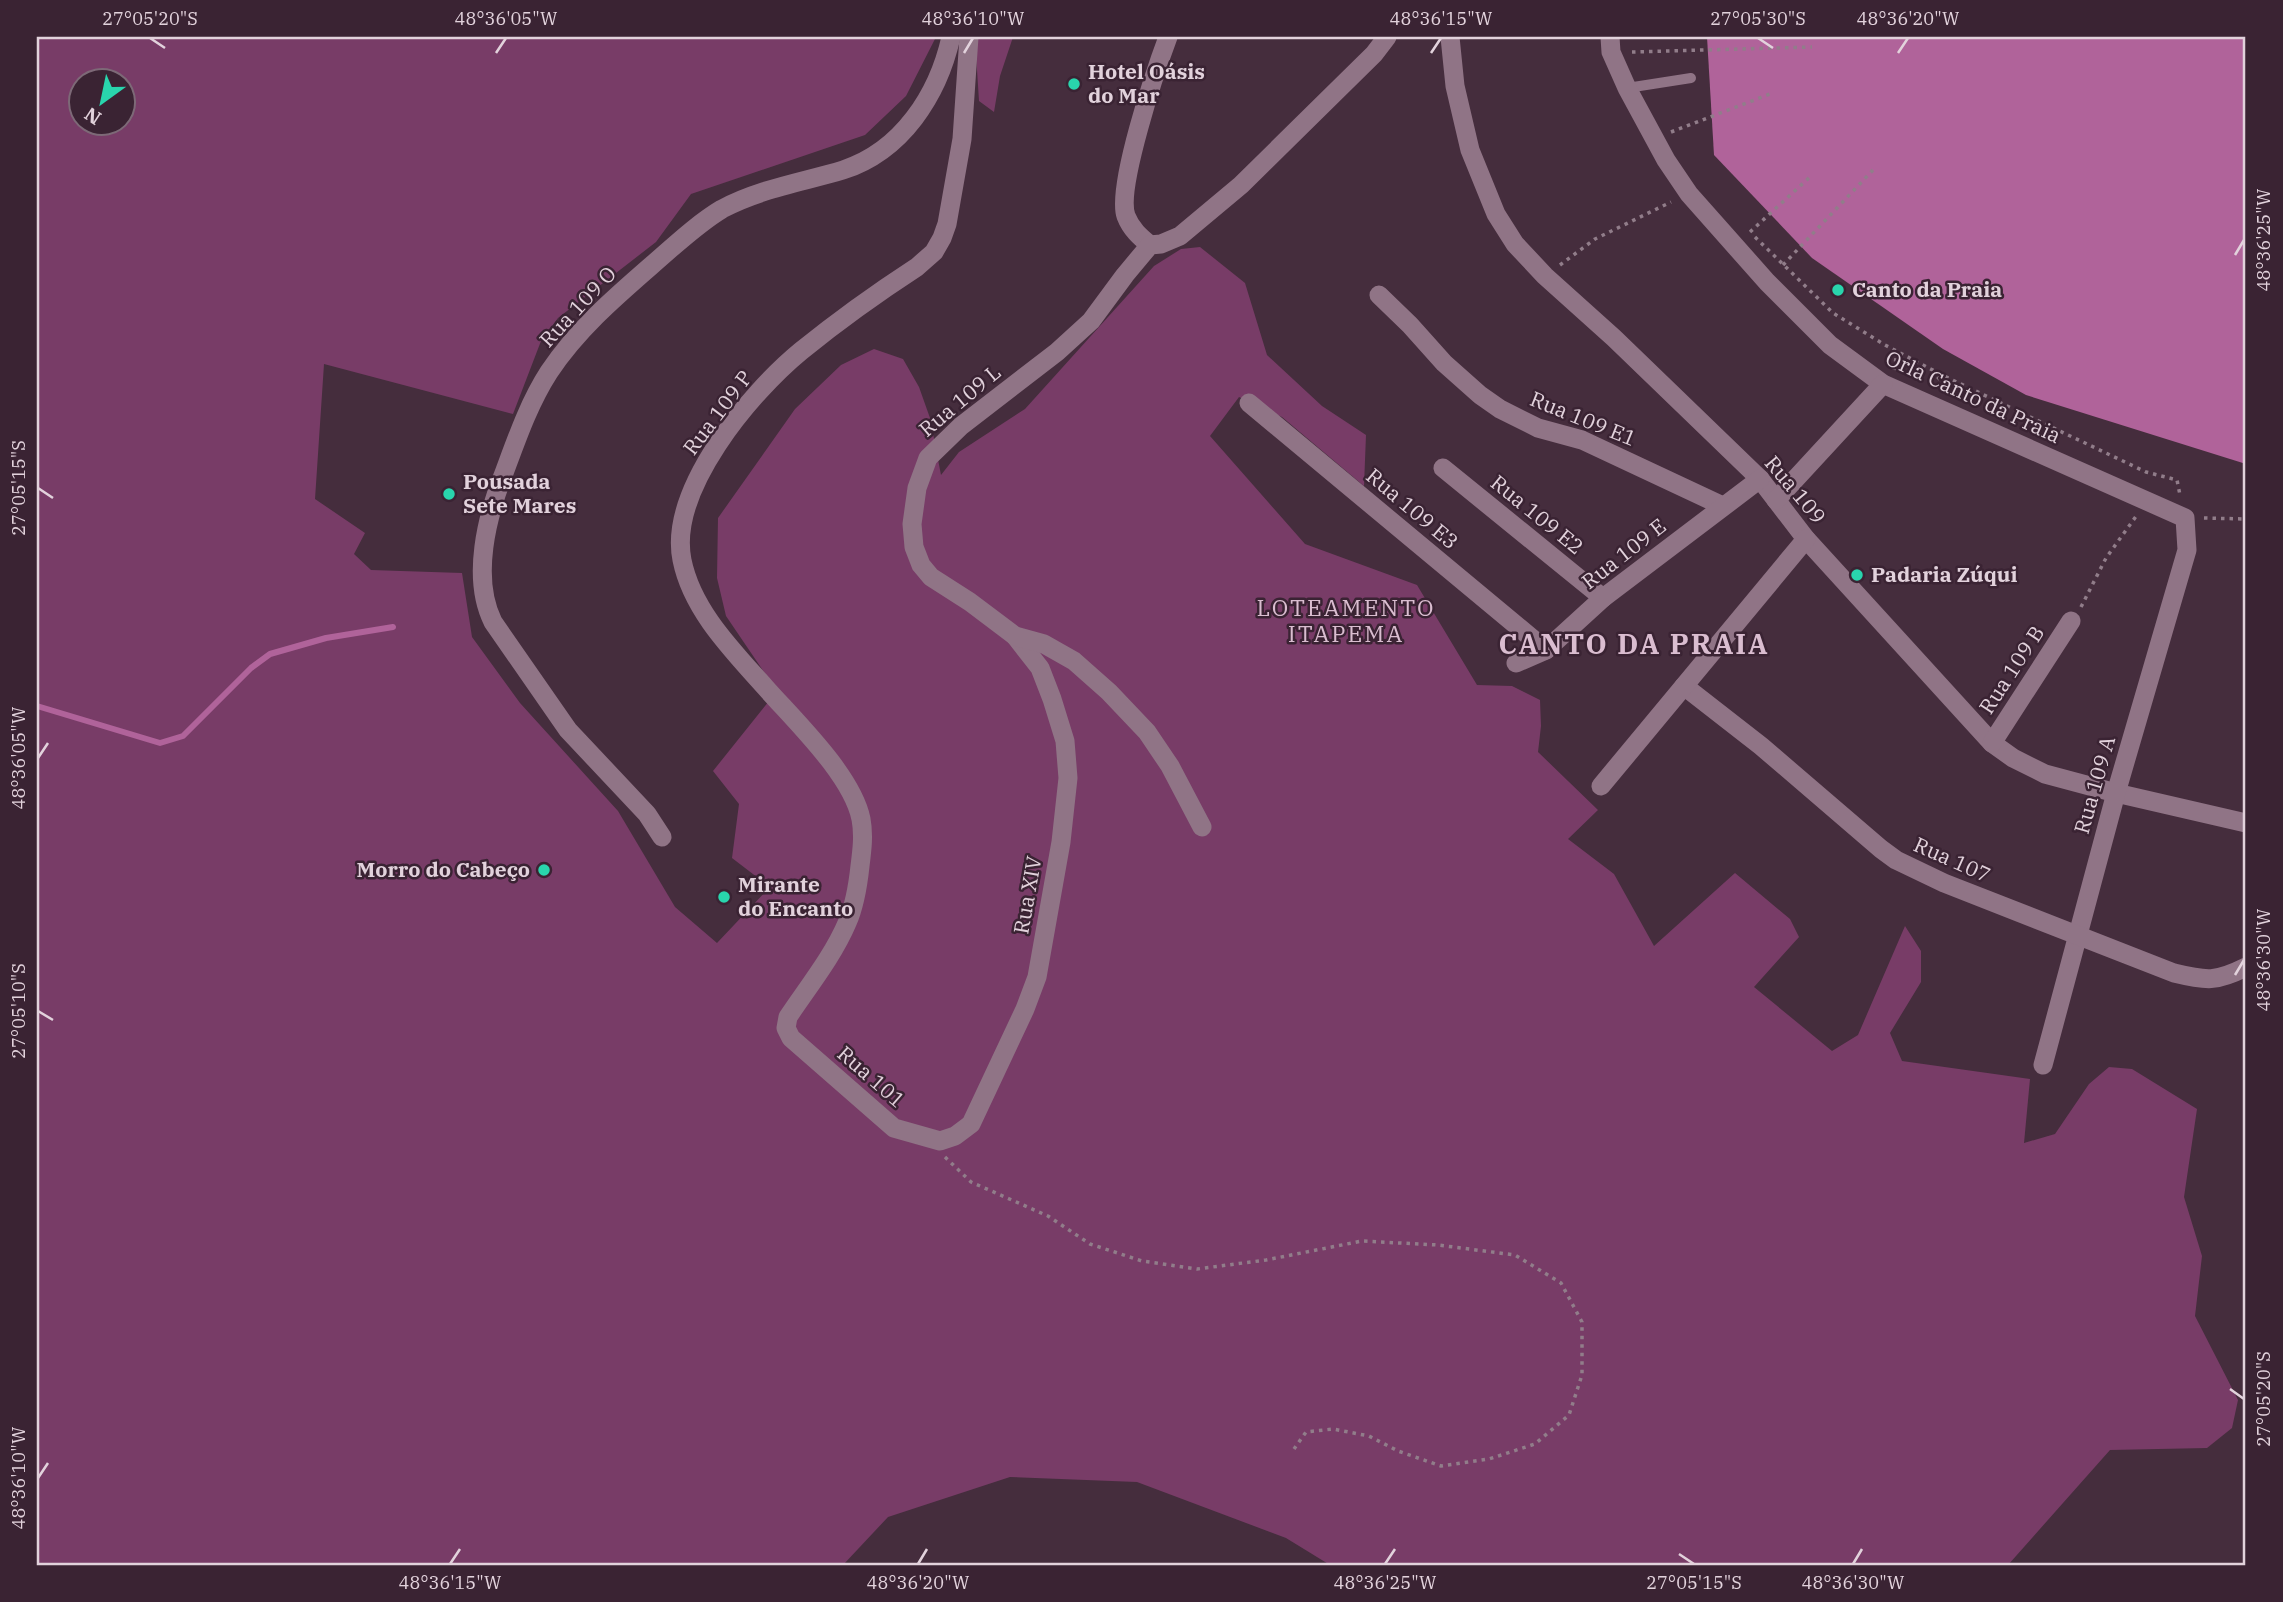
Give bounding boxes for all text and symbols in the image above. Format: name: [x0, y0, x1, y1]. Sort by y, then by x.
text: 27°05'20"S: [102, 7, 198, 30]
text: 48°36'05"W: [455, 7, 558, 30]
text: 48°36'10"W: [922, 7, 1025, 30]
text: 48°36'15"W: [1390, 7, 1493, 30]
text: 27°05'30"S: [1710, 7, 1806, 30]
text: 48°36'20"W: [1857, 7, 1960, 30]
place label: Hotel Oásis do Mar: [1088, 57, 1205, 109]
north arrow: [66, 66, 136, 136]
marker: Hotel Oásis do Mar: [1066, 76, 1082, 92]
text: N: [80, 102, 106, 130]
text: 48°36'25"W: [2252, 188, 2275, 291]
street label: Rua 109 O: [533, 260, 622, 353]
place label: Canto da Praia: [1852, 275, 2002, 303]
marker: Canto da Praia: [1830, 282, 1846, 298]
street label: Orla Canto da Praia: [1881, 343, 2066, 449]
street label: Rua 109 L: [913, 358, 1006, 443]
street label: Rua 109 P: [676, 364, 758, 460]
street label: Rua 109 E1: [1526, 384, 1641, 452]
text: 27°05'15"S: [7, 440, 30, 536]
street label: Rua 109: [1759, 449, 1833, 529]
street label: Rua 109 E3: [1361, 461, 1465, 555]
place label: Pousada Sete Mares: [463, 467, 576, 519]
street label: Rua 109 E2: [1485, 468, 1590, 560]
marker: Pousada Sete Mares: [441, 486, 457, 502]
street label: Rua 109 E: [1576, 512, 1671, 595]
place label: Padaria Zúqui: [1871, 560, 2017, 588]
marker: Padaria Zúqui: [1849, 567, 1865, 583]
district label: LOTEAMENTO ITAPEMA: [1256, 592, 1436, 648]
street label: Rua 109 B: [1972, 620, 2050, 719]
district label: CANTO DA PRAIA: [1498, 625, 1770, 662]
text: 48°36'05"W: [7, 706, 30, 809]
street label: Rua 109 A: [2067, 732, 2122, 837]
street label: Rua 107: [1910, 830, 1995, 888]
street label: Rua XIV: [1006, 854, 1048, 936]
place label: Morro do Cabeço: [357, 855, 530, 883]
marker: Morro do Cabeço: [536, 862, 552, 878]
place label: Mirante do Encanto: [738, 870, 853, 922]
marker: Mirante do Encanto: [716, 889, 732, 905]
text: 48°36'30"W: [2252, 908, 2275, 1011]
text: 27°05'10"S: [7, 963, 30, 1059]
street label: Rua 101: [832, 1039, 911, 1113]
text: 27°05'20"S: [2252, 1351, 2275, 1447]
text: 48°36'10"W: [7, 1426, 30, 1529]
text: 48°36'15"W: [399, 1571, 502, 1594]
text: 48°36'20"W: [867, 1571, 970, 1594]
text: 48°36'25"W: [1334, 1571, 1437, 1594]
text: 27°05'15"S: [1646, 1571, 1742, 1594]
text: 48°36'30"W: [1802, 1571, 1905, 1594]

